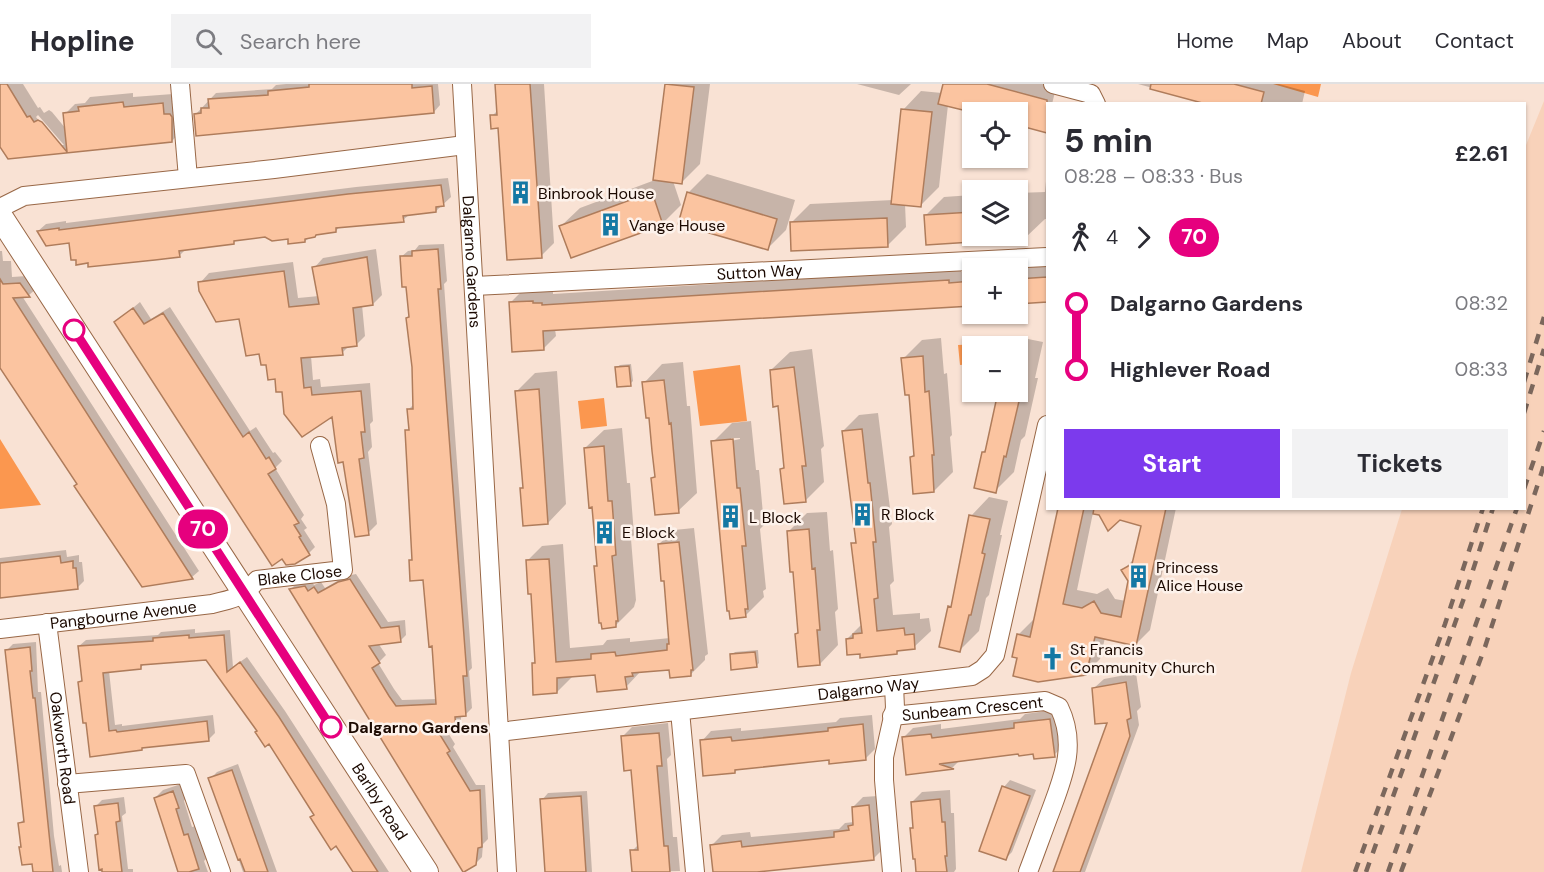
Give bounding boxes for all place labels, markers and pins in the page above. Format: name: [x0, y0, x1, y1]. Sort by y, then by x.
building icon: Binbrook House: [507, 180, 533, 206]
place label: Binbrook House: [538, 183, 654, 204]
building icon: Vange House: [598, 212, 624, 238]
place label: Vange House: [629, 215, 725, 236]
unlabelled marker: [63, 319, 85, 341]
building icon: R Block: [850, 501, 876, 527]
building icon: L Block: [718, 504, 744, 530]
place label: R Block: [881, 504, 935, 525]
place label: L Block: [749, 507, 802, 528]
building icon: E Block: [591, 519, 617, 545]
place label: E Block: [622, 522, 675, 543]
place label: Princess Alice House: [1156, 557, 1243, 596]
building icon: Princess Alice House: [1125, 563, 1151, 589]
place label: St Francis Community Church: [1070, 639, 1215, 678]
church icon: St Francis Community Church: [1039, 645, 1065, 671]
marker: Dalgarno Gardens: [320, 716, 342, 738]
place label: Dalgarno Gardens: [348, 717, 489, 738]

